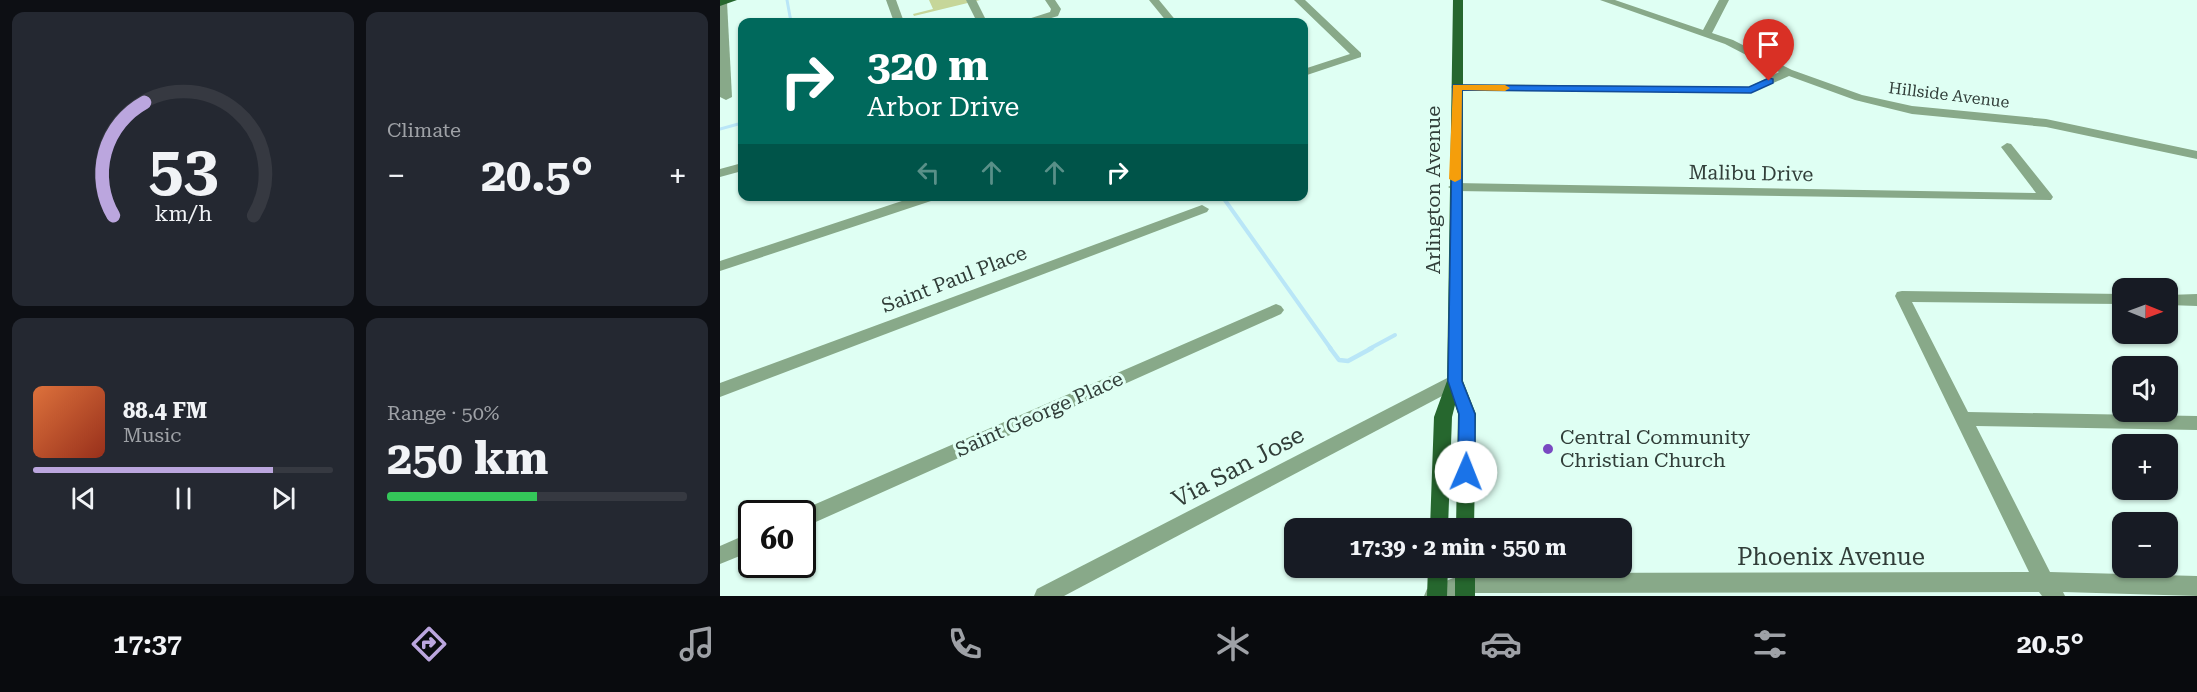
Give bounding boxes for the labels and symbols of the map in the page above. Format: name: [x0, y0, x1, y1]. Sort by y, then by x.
pin: [1743, 19, 1794, 81]
street label: Hillside Avenue: [1888, 78, 2011, 112]
street label: Arlington Avenue: [1421, 106, 1445, 274]
street label: Malibu Drive: [1688, 160, 1814, 186]
street label: Saint Paul Place: [878, 240, 1030, 318]
north arrow: [2112, 278, 2178, 344]
street label: Saint George Place: [951, 366, 1127, 462]
street label: Via San Jose: [1167, 420, 1309, 514]
place label: Central Community Christian Church: [1560, 425, 1750, 472]
position arrow: [1434, 440, 1498, 504]
marker: Central Community Christian Church: [1541, 442, 1555, 456]
speed limit sign: 60: [738, 500, 816, 578]
street label: Phoenix Avenue: [1737, 543, 1925, 571]

